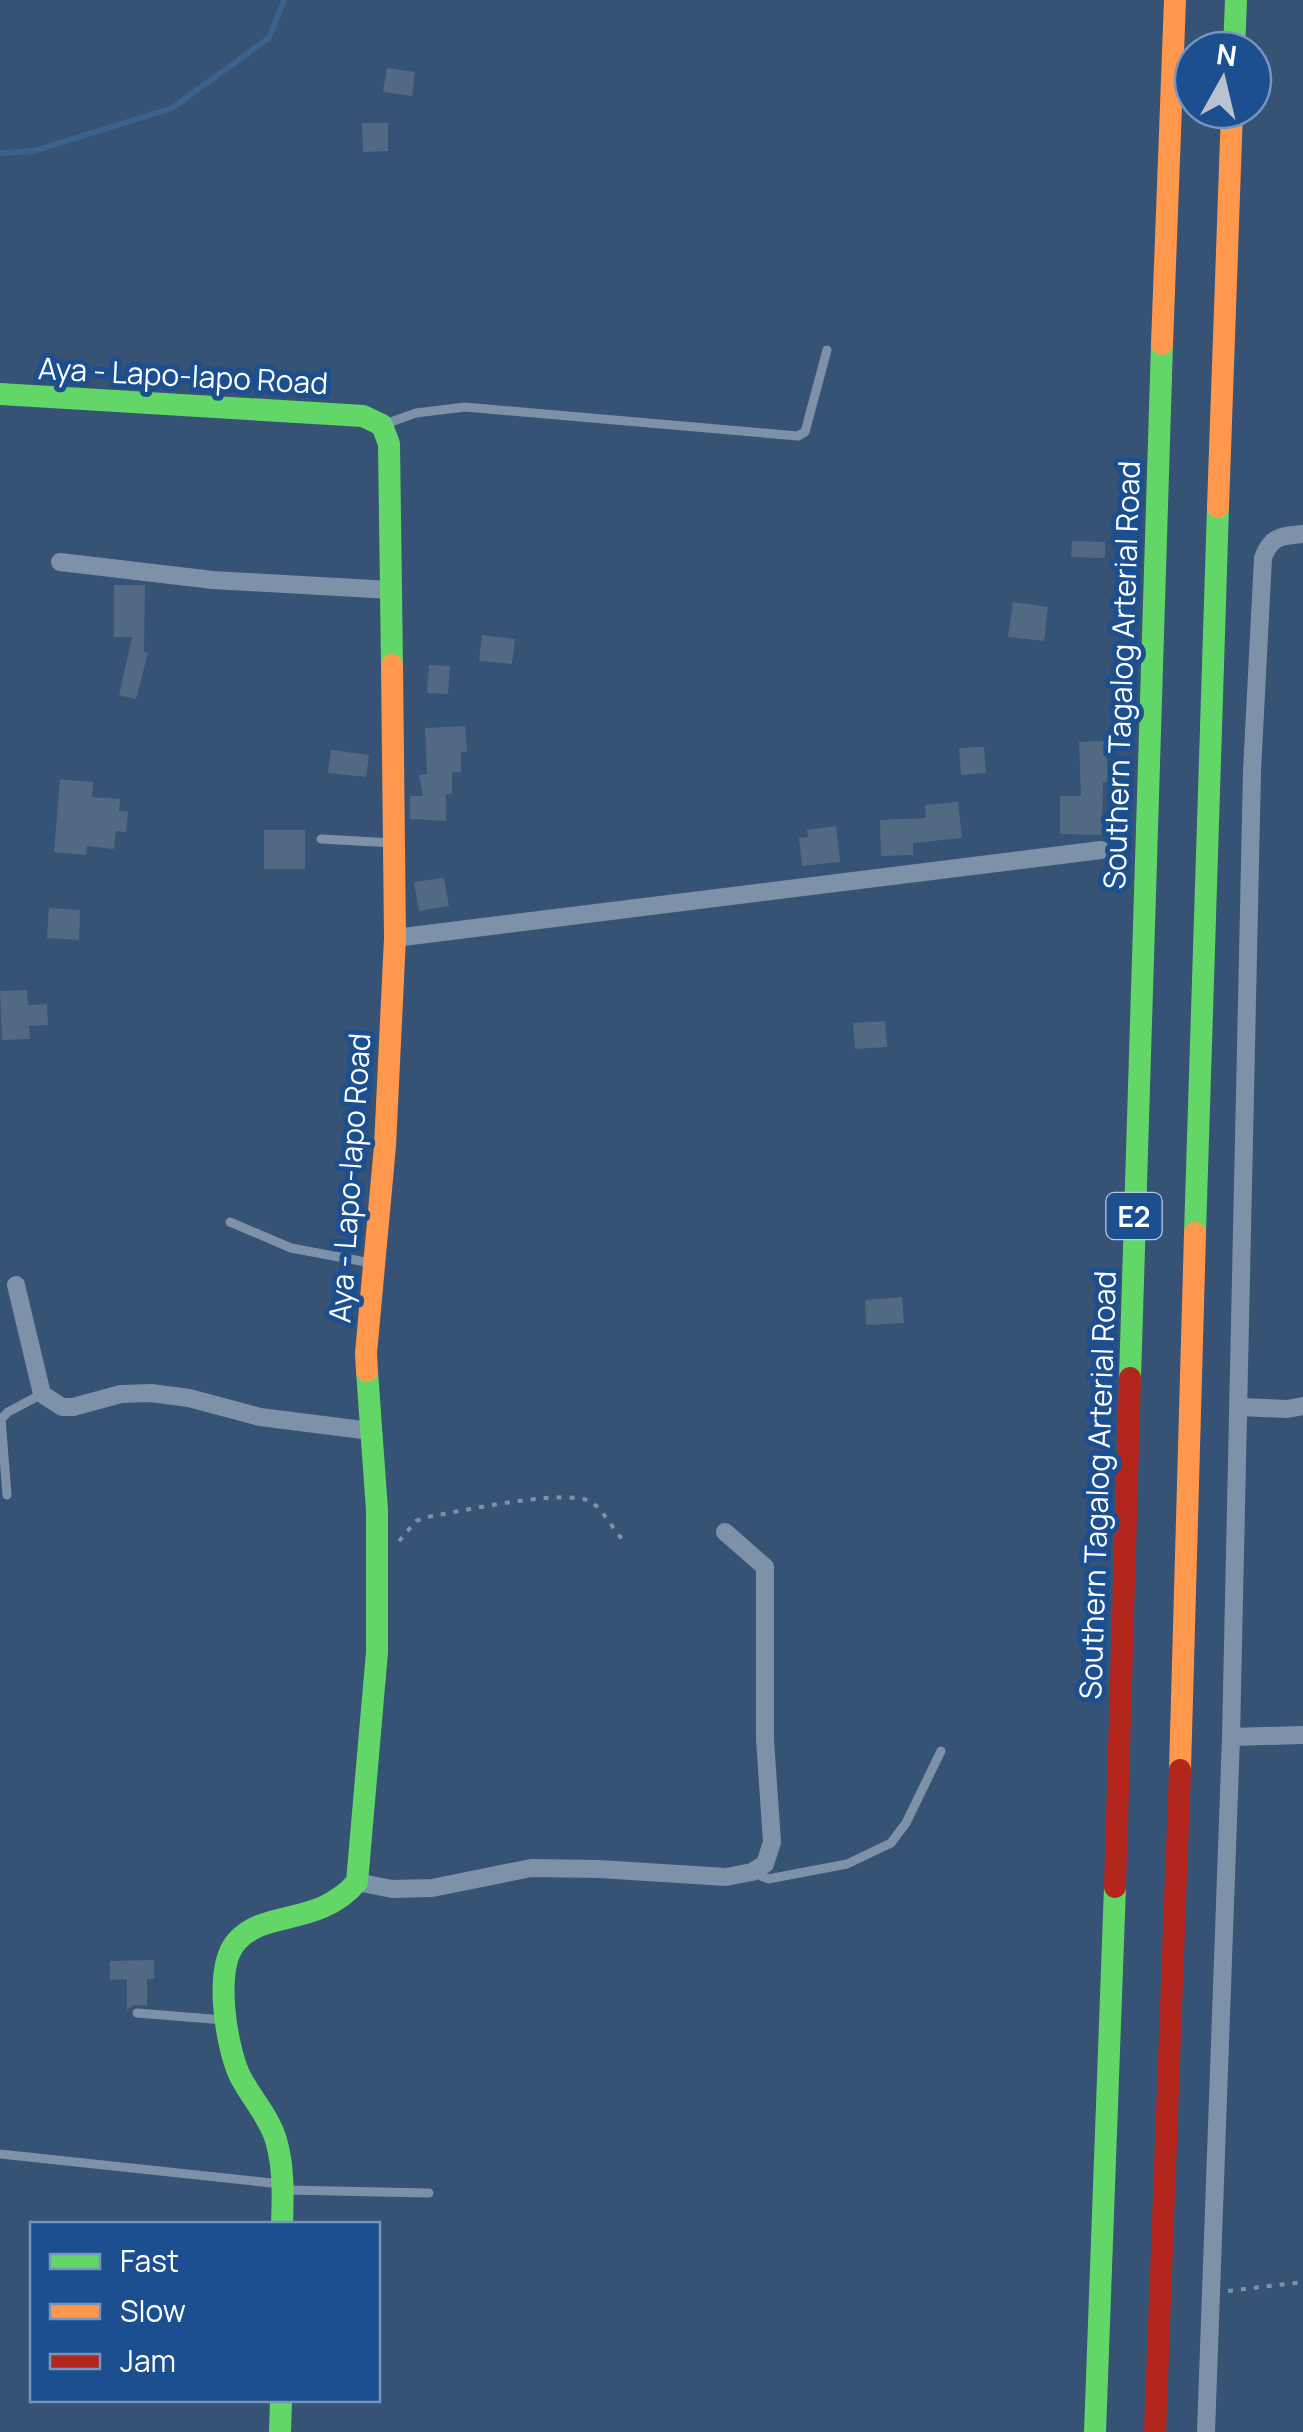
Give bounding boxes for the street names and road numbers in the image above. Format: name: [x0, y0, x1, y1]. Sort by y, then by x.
street label: Aya - Lapo-lapo Road: [37, 347, 329, 403]
street label: Southern Tagalog Arterial Road: [1093, 460, 1149, 890]
street label: Aya - Lapo-lapo Road: [318, 1032, 380, 1324]
road number: E2: [1106, 1193, 1162, 1239]
street label: Southern Tagalog Arterial Road: [1069, 1270, 1125, 1700]

